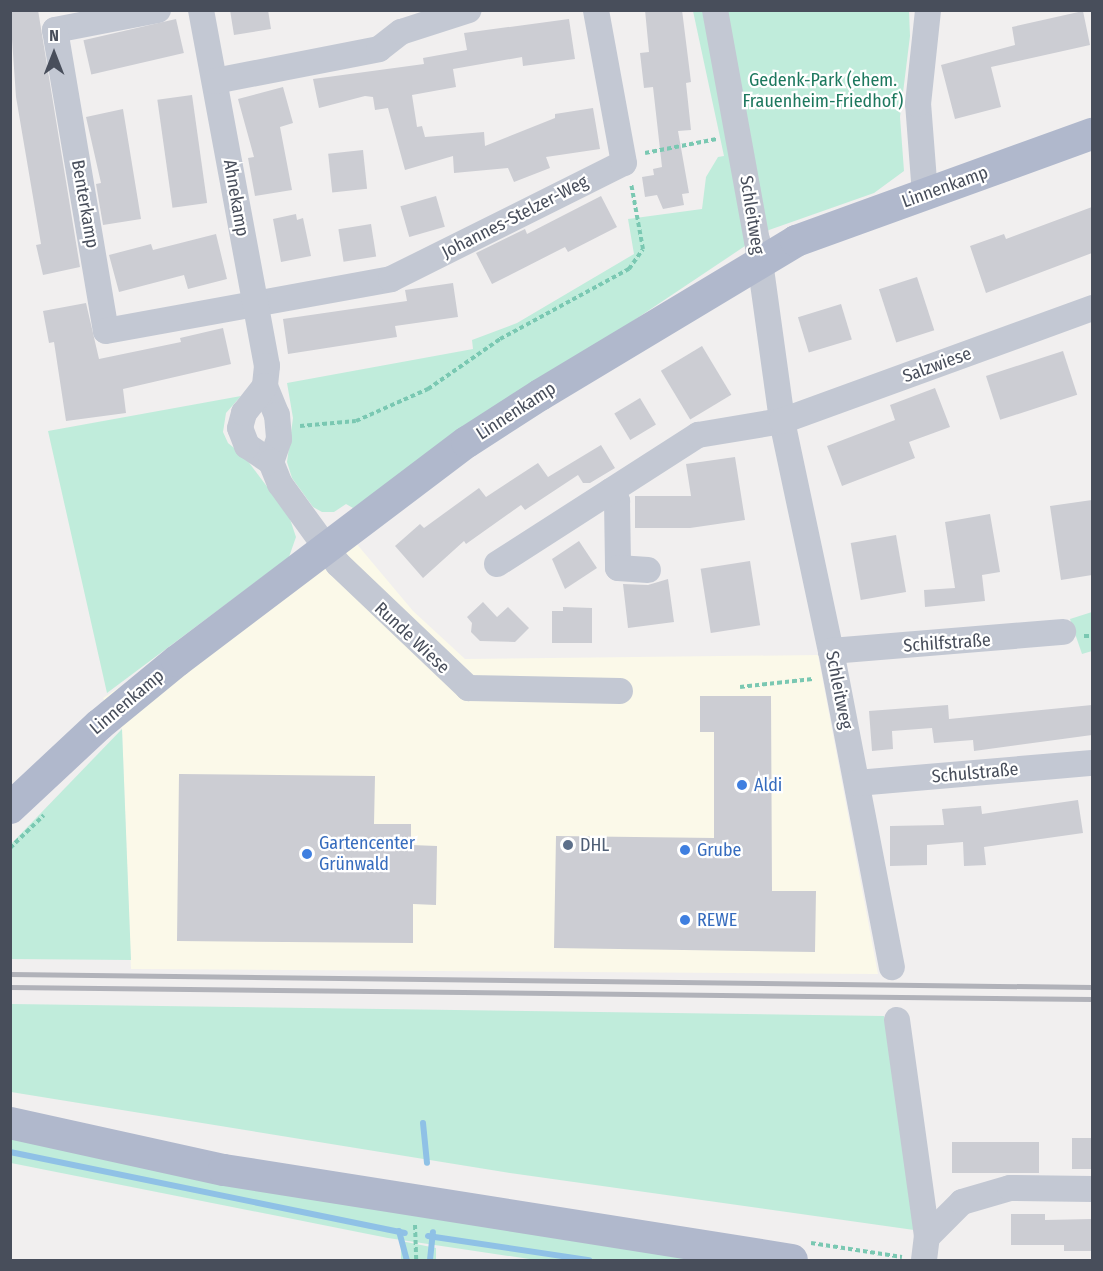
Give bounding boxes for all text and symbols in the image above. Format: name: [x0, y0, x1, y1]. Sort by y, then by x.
north arrow: [24, 24, 84, 84]
text: N: [49, 26, 59, 45]
park label: Gedenk-Park (ehem. Frauenheim-Friedhof): [743, 70, 903, 112]
street label: Benterkamp: [67, 158, 103, 250]
street label: Ahnekamp: [219, 158, 253, 238]
street label: Linnenkamp: [899, 161, 991, 213]
street label: Johannes-Stelzer-Weg: [438, 171, 592, 263]
street label: Schleitweg: [735, 174, 769, 256]
street label: Salzwiese: [900, 343, 974, 387]
street label: Linnenkamp: [472, 377, 560, 445]
street label: Runde Wiese: [370, 598, 454, 678]
street label: Schilfstraße: [903, 629, 991, 657]
street label: Schleitweg: [821, 649, 857, 731]
street label: Linnenkamp: [86, 665, 168, 739]
street label: Schulstraße: [931, 758, 1019, 788]
place label: Aldi: [754, 774, 782, 796]
marker: Aldi: [735, 778, 749, 792]
place label: Gartencenter Grünwald: [319, 833, 415, 876]
place label: DHL: [580, 834, 609, 856]
marker: DHL: [561, 838, 575, 852]
place label: Grube: [697, 839, 741, 861]
marker: Grube: [678, 843, 692, 857]
marker: Gartencenter Grünwald: [300, 847, 314, 861]
place label: REWE: [697, 909, 737, 931]
marker: REWE: [678, 913, 692, 927]

